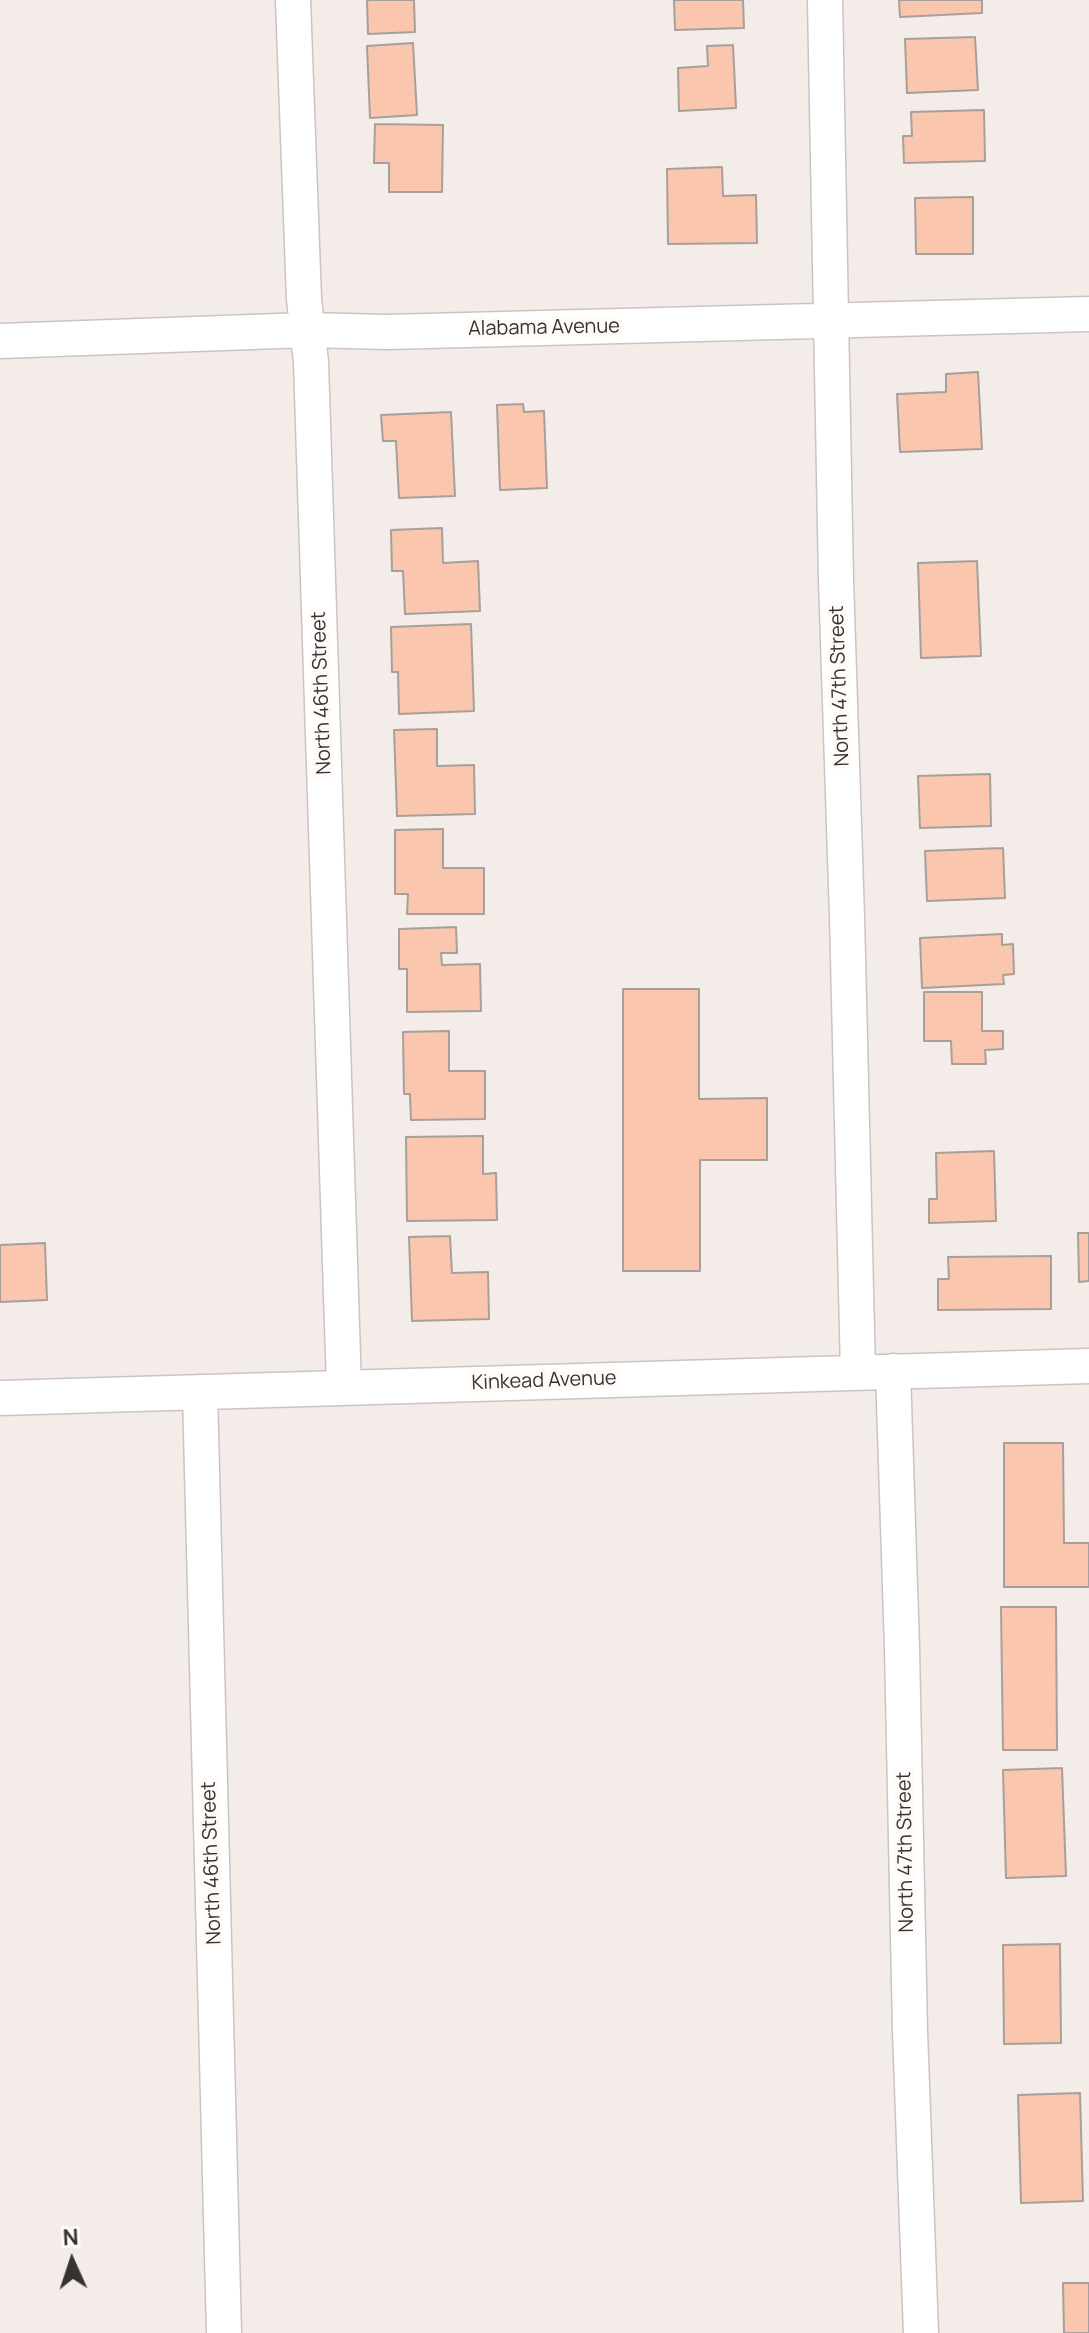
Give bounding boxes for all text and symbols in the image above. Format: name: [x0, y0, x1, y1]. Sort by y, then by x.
street label: Alabama Avenue: [468, 315, 620, 341]
street label: North 47th Street: [825, 605, 855, 767]
street label: North 46th Street: [307, 611, 337, 775]
street label: Kinkead Avenue: [471, 1366, 617, 1396]
street label: North 47th Street: [893, 1771, 919, 1933]
street label: North 46th Street: [197, 1781, 227, 1945]
north arrow: [32, 2221, 112, 2301]
text: N: [62, 2222, 79, 2252]

